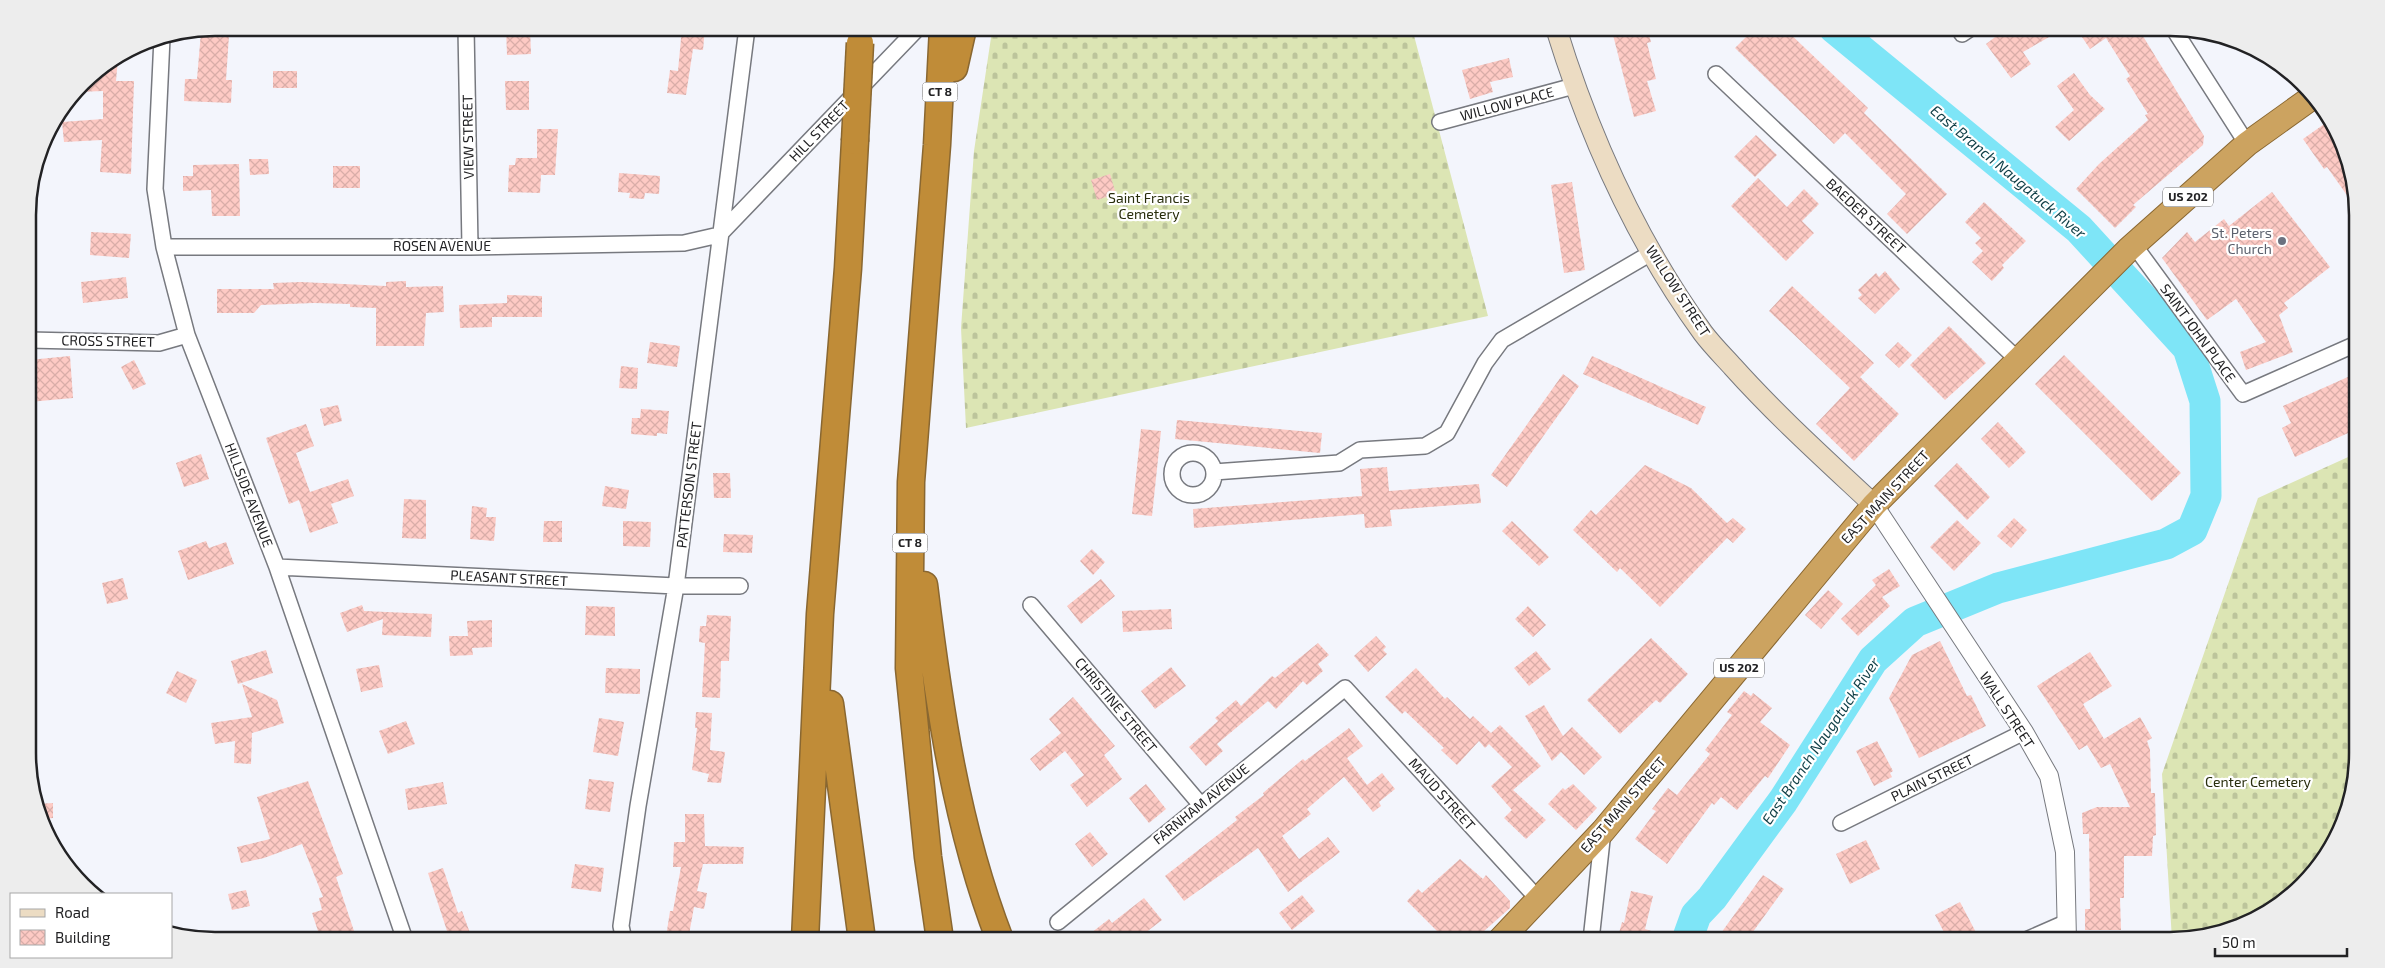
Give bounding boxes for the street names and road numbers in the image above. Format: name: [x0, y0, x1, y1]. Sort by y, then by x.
road number: CT 8: [922, 82, 958, 101]
street label: WILLOW PLACE: [1458, 83, 1556, 124]
street label: VIEW STREET: [458, 95, 477, 179]
street label: HILL STREET: [785, 96, 852, 165]
street label: BAEDER STREET: [1823, 174, 1910, 257]
road number: US 202: [2163, 188, 2213, 206]
street label: ROSEN AVENUE: [393, 237, 491, 254]
street label: WILLOW STREET: [1643, 242, 1714, 339]
street label: SAINT JOHN PLACE: [2157, 280, 2240, 385]
street label: CROSS STREET: [61, 331, 155, 350]
street label: PATTERSON STREET: [672, 421, 705, 549]
street label: HILLSIDE AVENUE: [222, 440, 277, 550]
street label: EAST MAIN STREET: [1837, 446, 1932, 547]
road number: CT 8: [892, 534, 928, 552]
street label: PLEASANT STREET: [450, 566, 568, 589]
street label: CHRISTINE STREET: [1072, 654, 1161, 756]
road number: US 202: [1714, 658, 1764, 678]
street label: WALL STREET: [1977, 668, 2038, 751]
street label: PLAIN STREET: [1888, 750, 1976, 805]
street label: EAST MAIN STREET: [1576, 753, 1669, 856]
street label: MAUD STREET: [1406, 754, 1479, 833]
street label: FARNHAM AVENUE: [1149, 760, 1252, 848]

